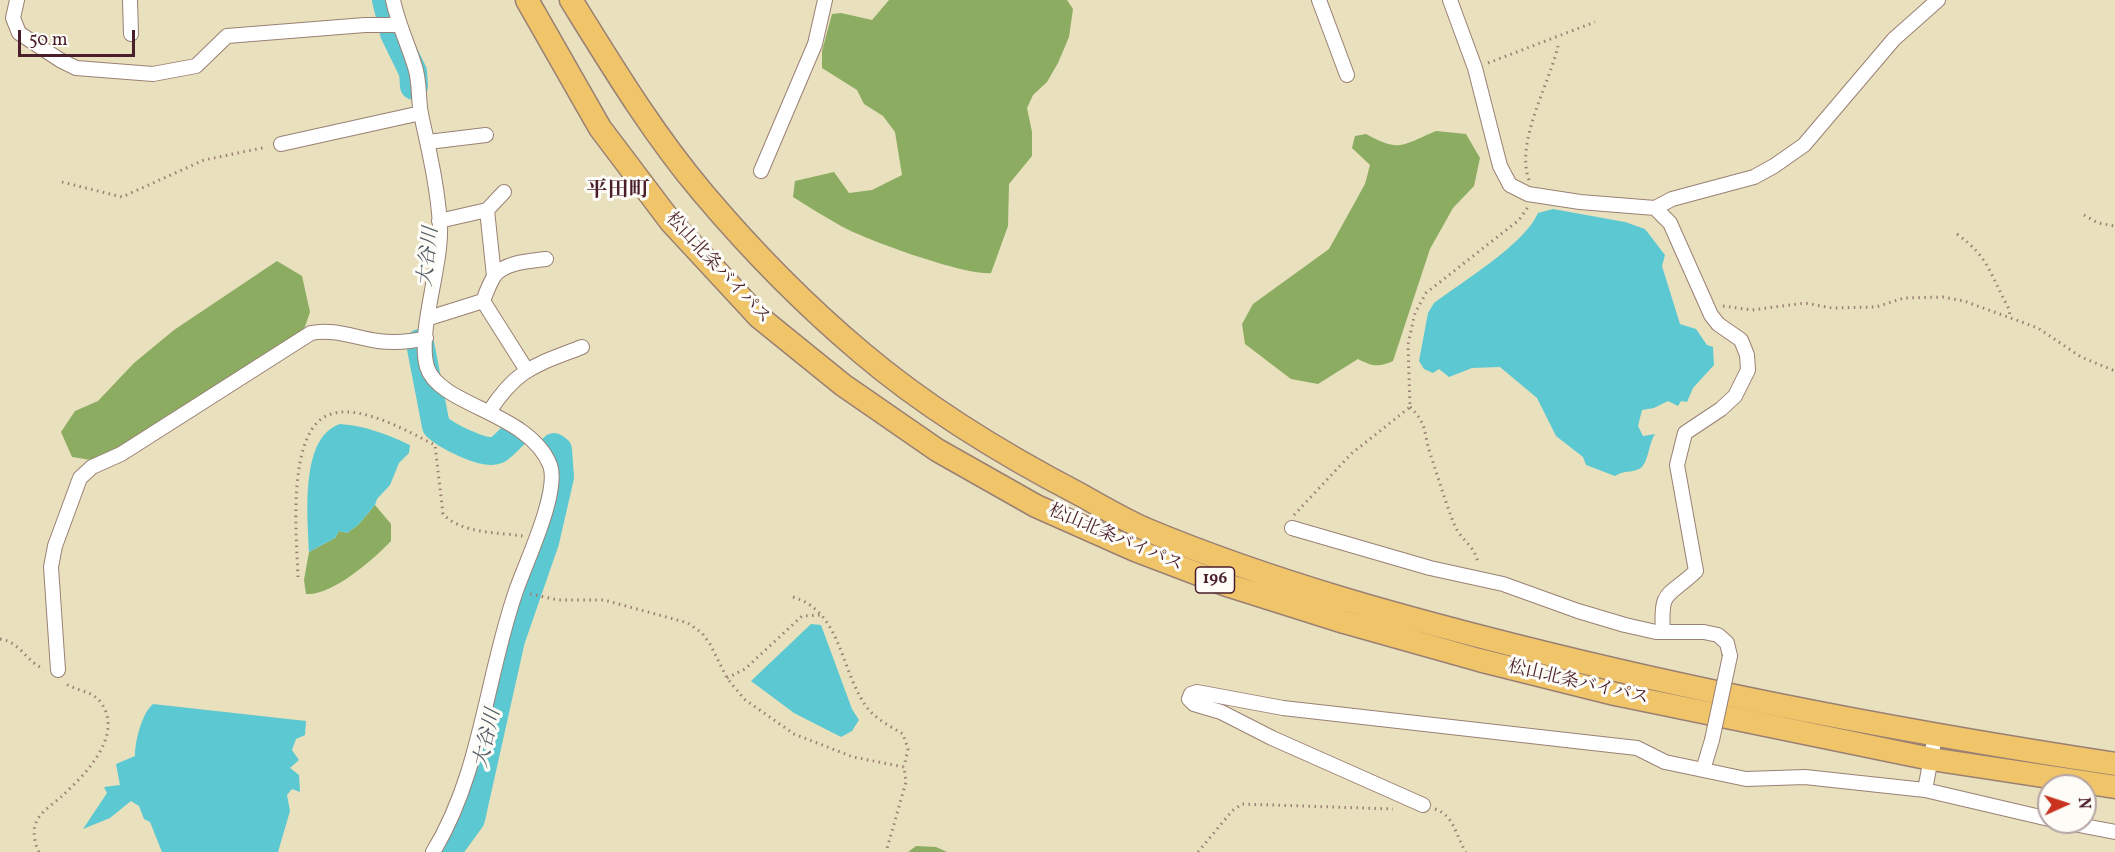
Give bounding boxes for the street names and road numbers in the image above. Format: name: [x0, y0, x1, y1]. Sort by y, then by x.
street label: 松山北条バイパス: [660, 209, 774, 329]
street label: 松山北条バイパス: [1045, 501, 1185, 577]
road number: 196: [1196, 567, 1234, 593]
street label: 松山北条バイパス: [1505, 657, 1651, 711]

